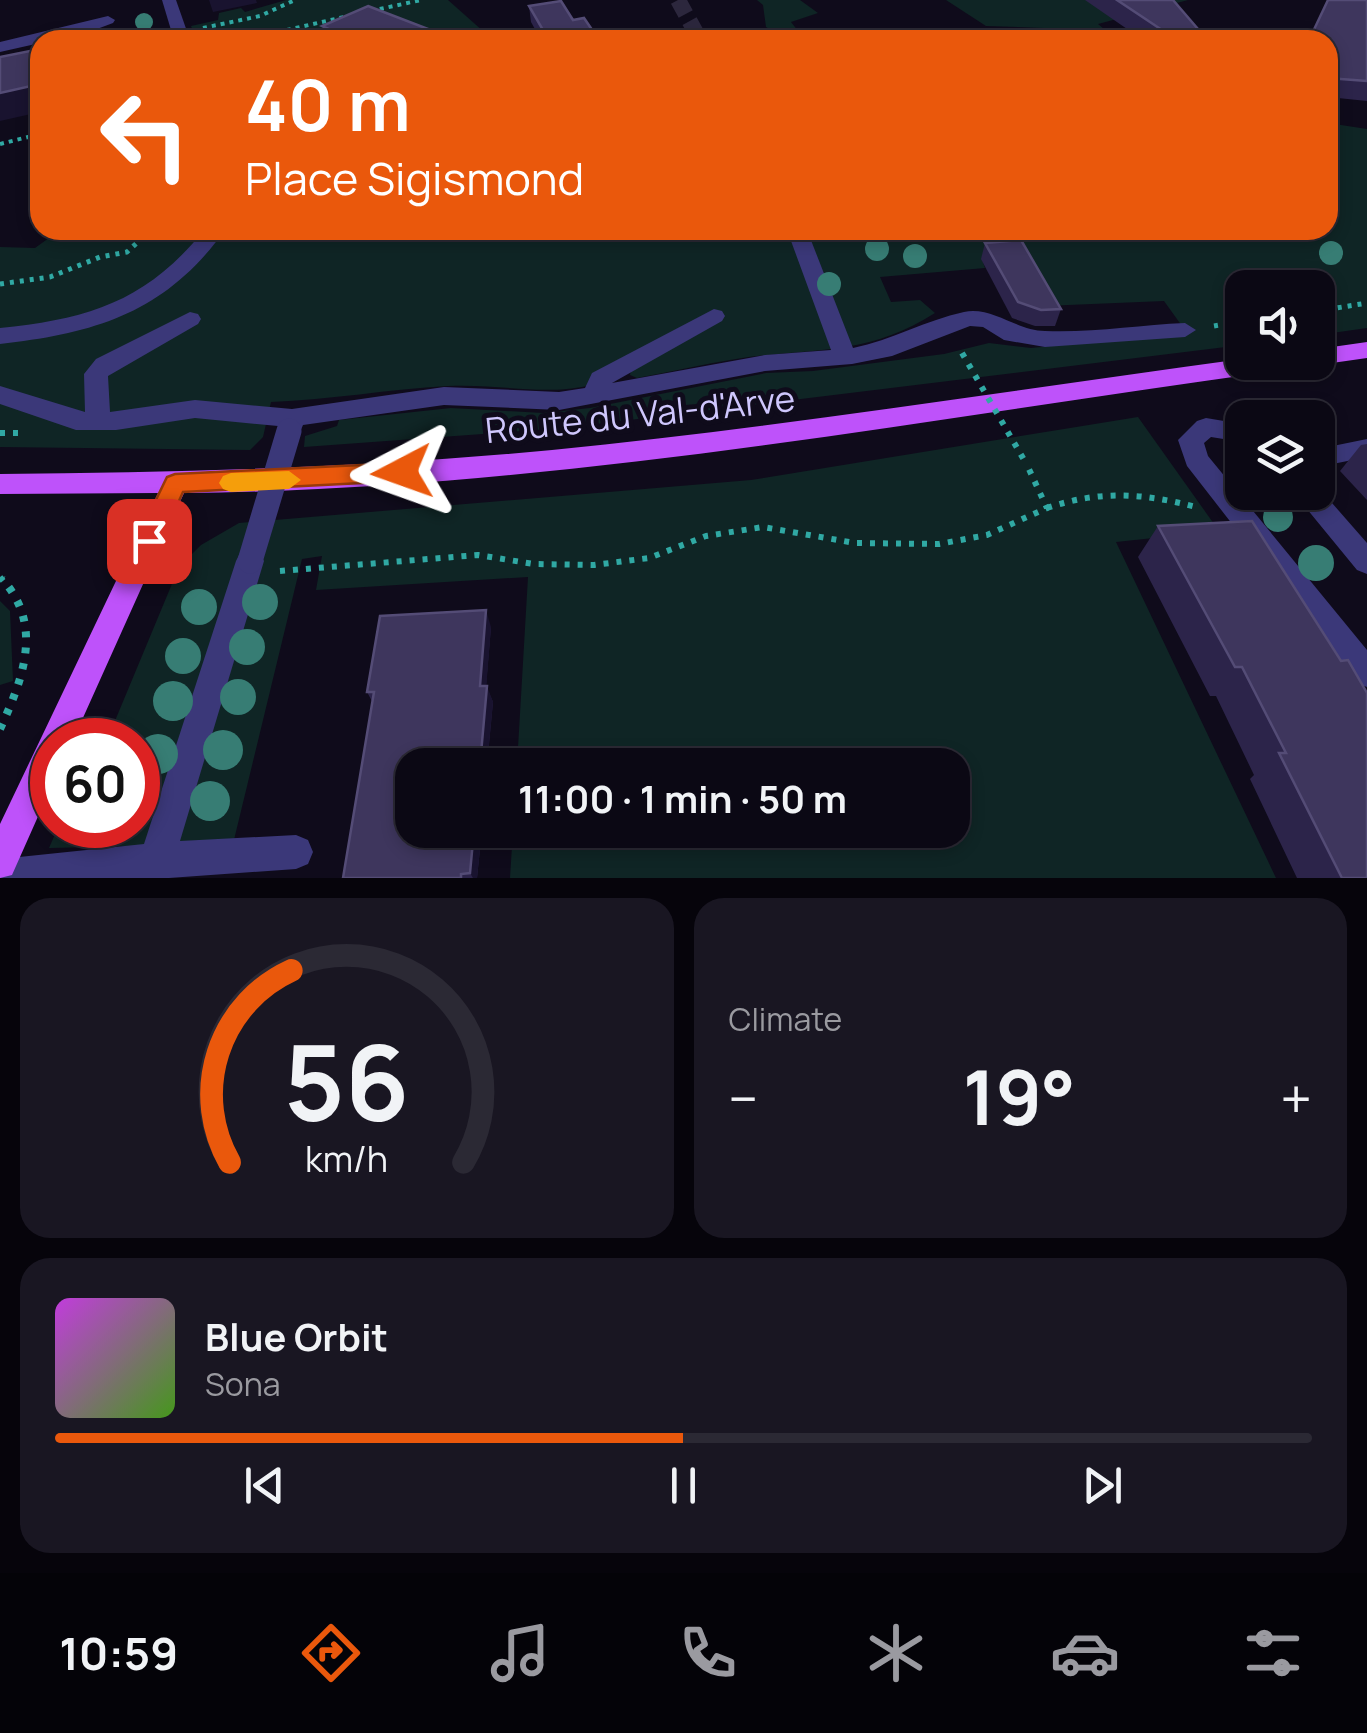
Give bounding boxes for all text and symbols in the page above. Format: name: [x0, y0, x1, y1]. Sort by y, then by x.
text: 40 m: [245, 56, 411, 152]
icon: left: [80, 70, 210, 200]
text: Place Sigismond: [245, 147, 584, 209]
map controls: [1225, 270, 1335, 510]
button: sound: [1225, 270, 1335, 380]
street label: Route du Val-d'Arve: [483, 374, 797, 454]
button: layers: [1225, 400, 1335, 510]
position arrow: [350, 420, 454, 524]
pin: [107, 499, 192, 584]
icon: arrive: [122, 514, 177, 569]
speed limit sign: 60: [30, 718, 160, 848]
text: 11:00 · 1 min · 50 m: [518, 772, 847, 824]
text: Climate: [729, 997, 842, 1041]
text: 56: [284, 1009, 410, 1151]
text: 19°: [963, 1045, 1076, 1148]
text: −: [729, 1060, 758, 1136]
text: +: [1280, 1060, 1312, 1136]
text: km/h: [305, 1134, 388, 1183]
text: Blue Orbit: [205, 1310, 388, 1362]
text: Sona: [205, 1362, 280, 1406]
icon: previous: [237, 1458, 292, 1513]
icon: pause: [656, 1458, 711, 1513]
icon: next: [1075, 1458, 1130, 1513]
icon: directions: [296, 1618, 366, 1688]
icon: music: [485, 1618, 555, 1688]
icon: phone: [673, 1618, 743, 1688]
icon: climate: [861, 1618, 931, 1688]
icon: car: [1050, 1618, 1120, 1688]
icon: filters: [1238, 1618, 1308, 1688]
text: 10:59: [59, 1622, 178, 1684]

